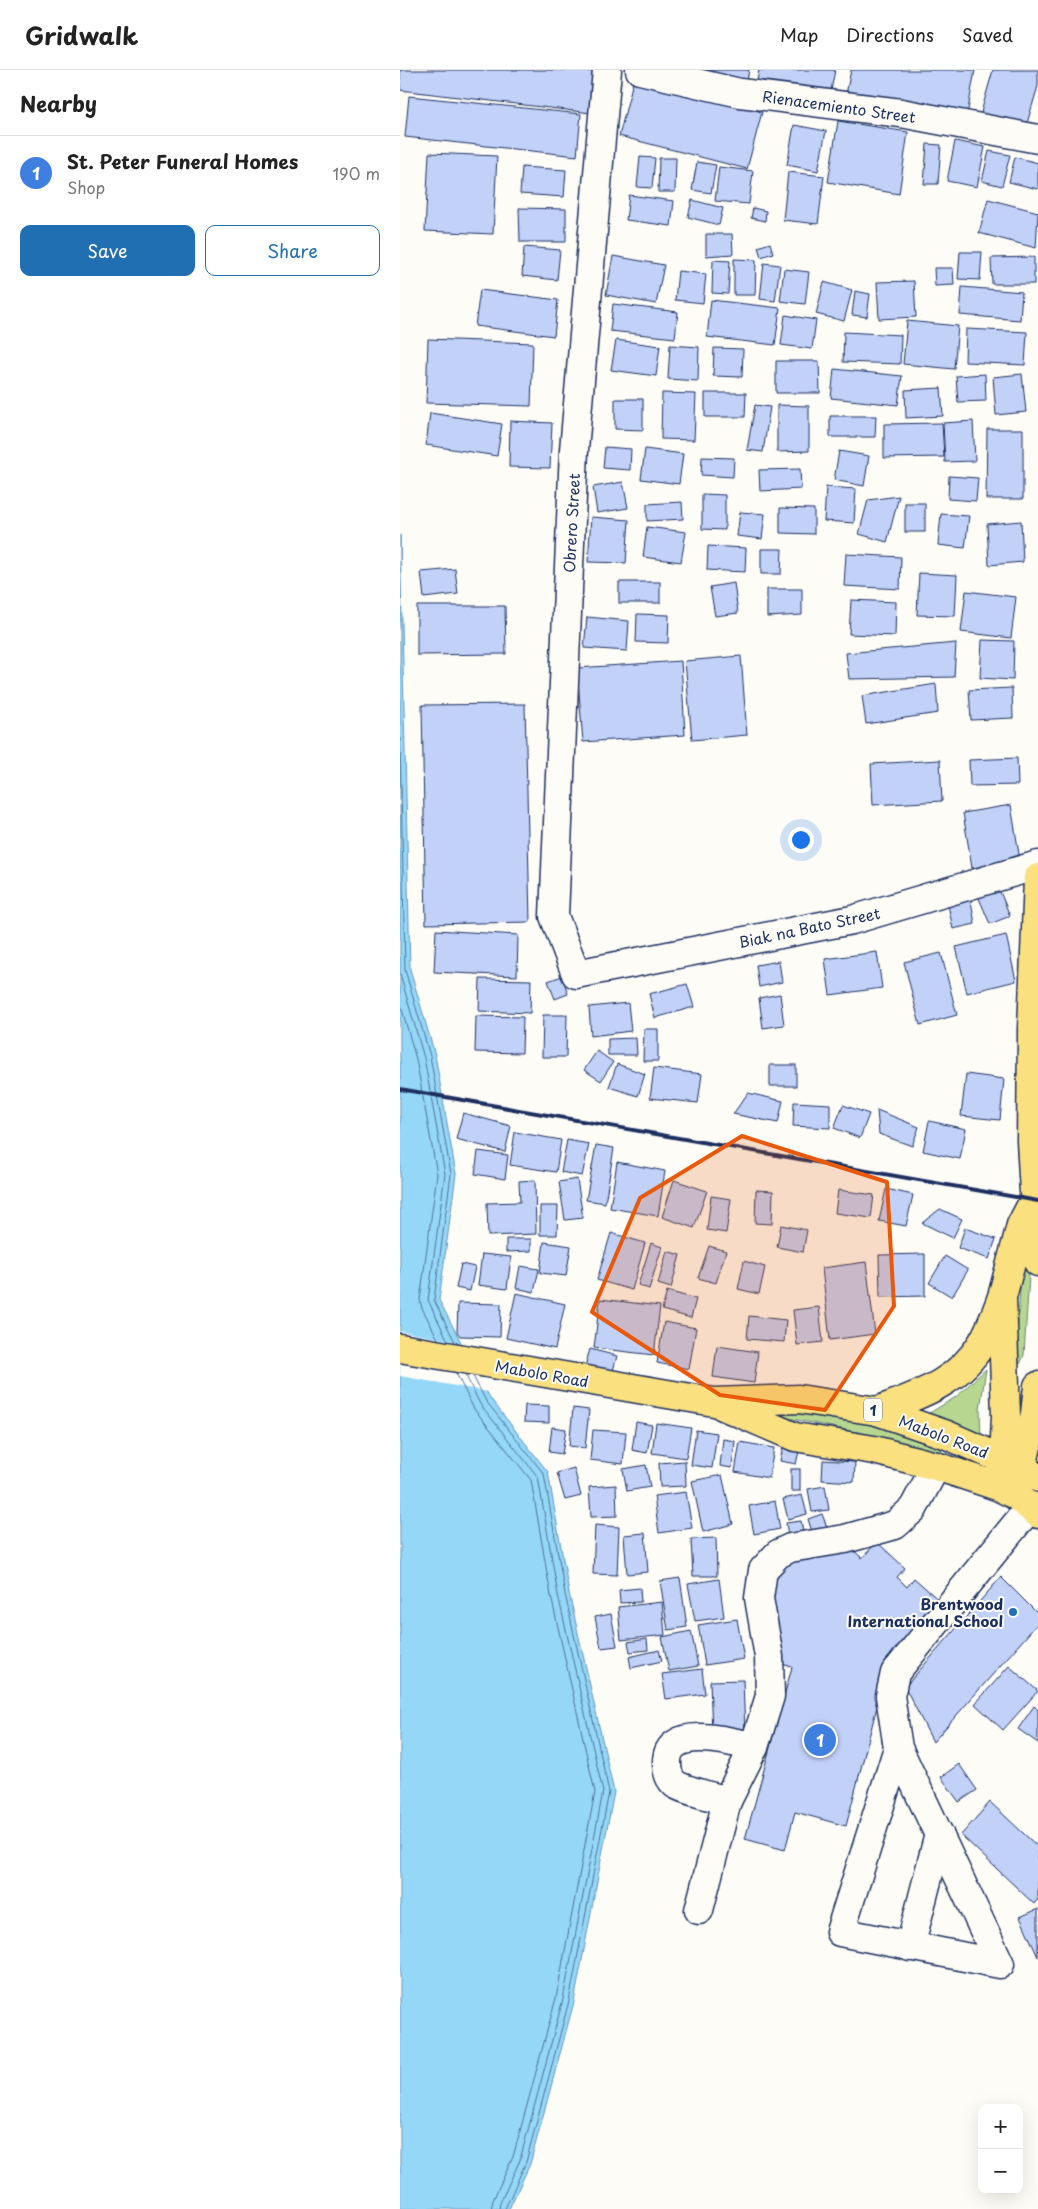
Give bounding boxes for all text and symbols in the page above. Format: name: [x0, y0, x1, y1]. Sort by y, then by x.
text: Gridwalk: [25, 17, 138, 53]
text: Map: [780, 21, 818, 48]
text: Directions: [846, 21, 934, 48]
text: Saved: [962, 21, 1013, 48]
street label: Rienacemiento Street: [761, 84, 917, 128]
text: Nearby: [20, 87, 97, 119]
text: St. Peter Funeral Homes: [67, 147, 298, 175]
text: 1: [32, 161, 40, 185]
text: 190 m: [332, 161, 380, 185]
text: Shop: [67, 175, 105, 199]
button: Save: [20, 225, 195, 276]
button: Share: [205, 225, 380, 276]
street label: Obrero Street: [557, 473, 585, 573]
your location: [788, 827, 814, 853]
street label: Biak na Bato Street: [736, 901, 882, 953]
street label: Mabolo Road: [493, 1353, 591, 1393]
road number: 1: [864, 1398, 882, 1422]
street label: Mabolo Road: [896, 1408, 992, 1464]
place label: Brentwood International School: [848, 1592, 1003, 1632]
marker: Brentwood International School: [1007, 1606, 1019, 1618]
pin: 1: [804, 1721, 836, 1759]
map controls: [978, 2104, 1023, 2194]
button: +: [978, 2104, 1023, 2149]
button: −: [978, 2149, 1023, 2194]

